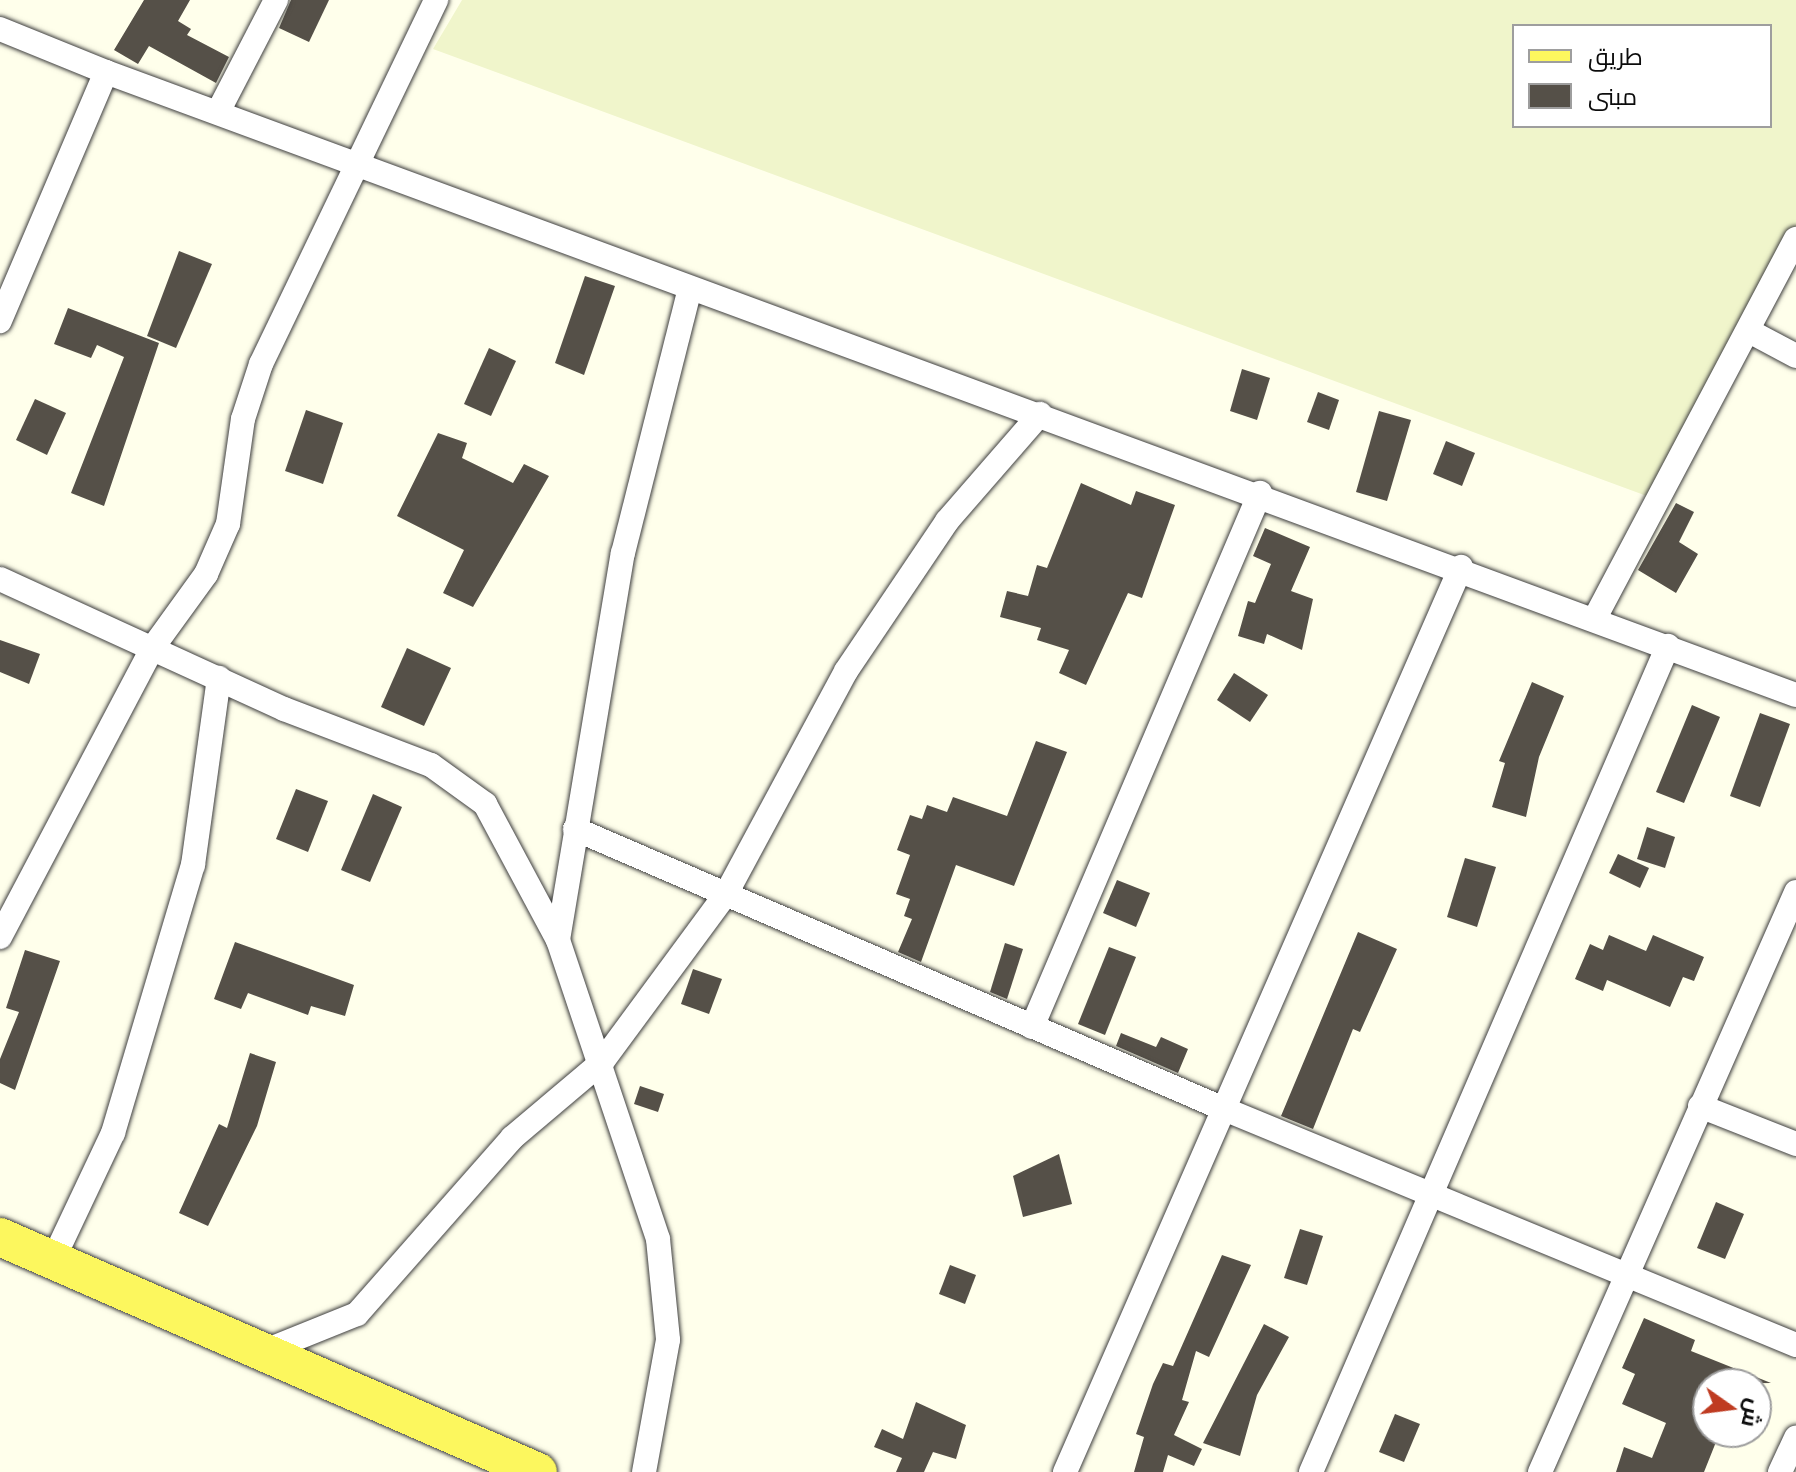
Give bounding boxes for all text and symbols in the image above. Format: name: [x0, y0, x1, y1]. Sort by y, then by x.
legend: [1512, 24, 1772, 128]
text: طريق: [1588, 39, 1643, 72]
text: مبنى: [1588, 79, 1637, 112]
north arrow: [1692, 1368, 1772, 1448]
text: ش: [1735, 1396, 1771, 1431]

